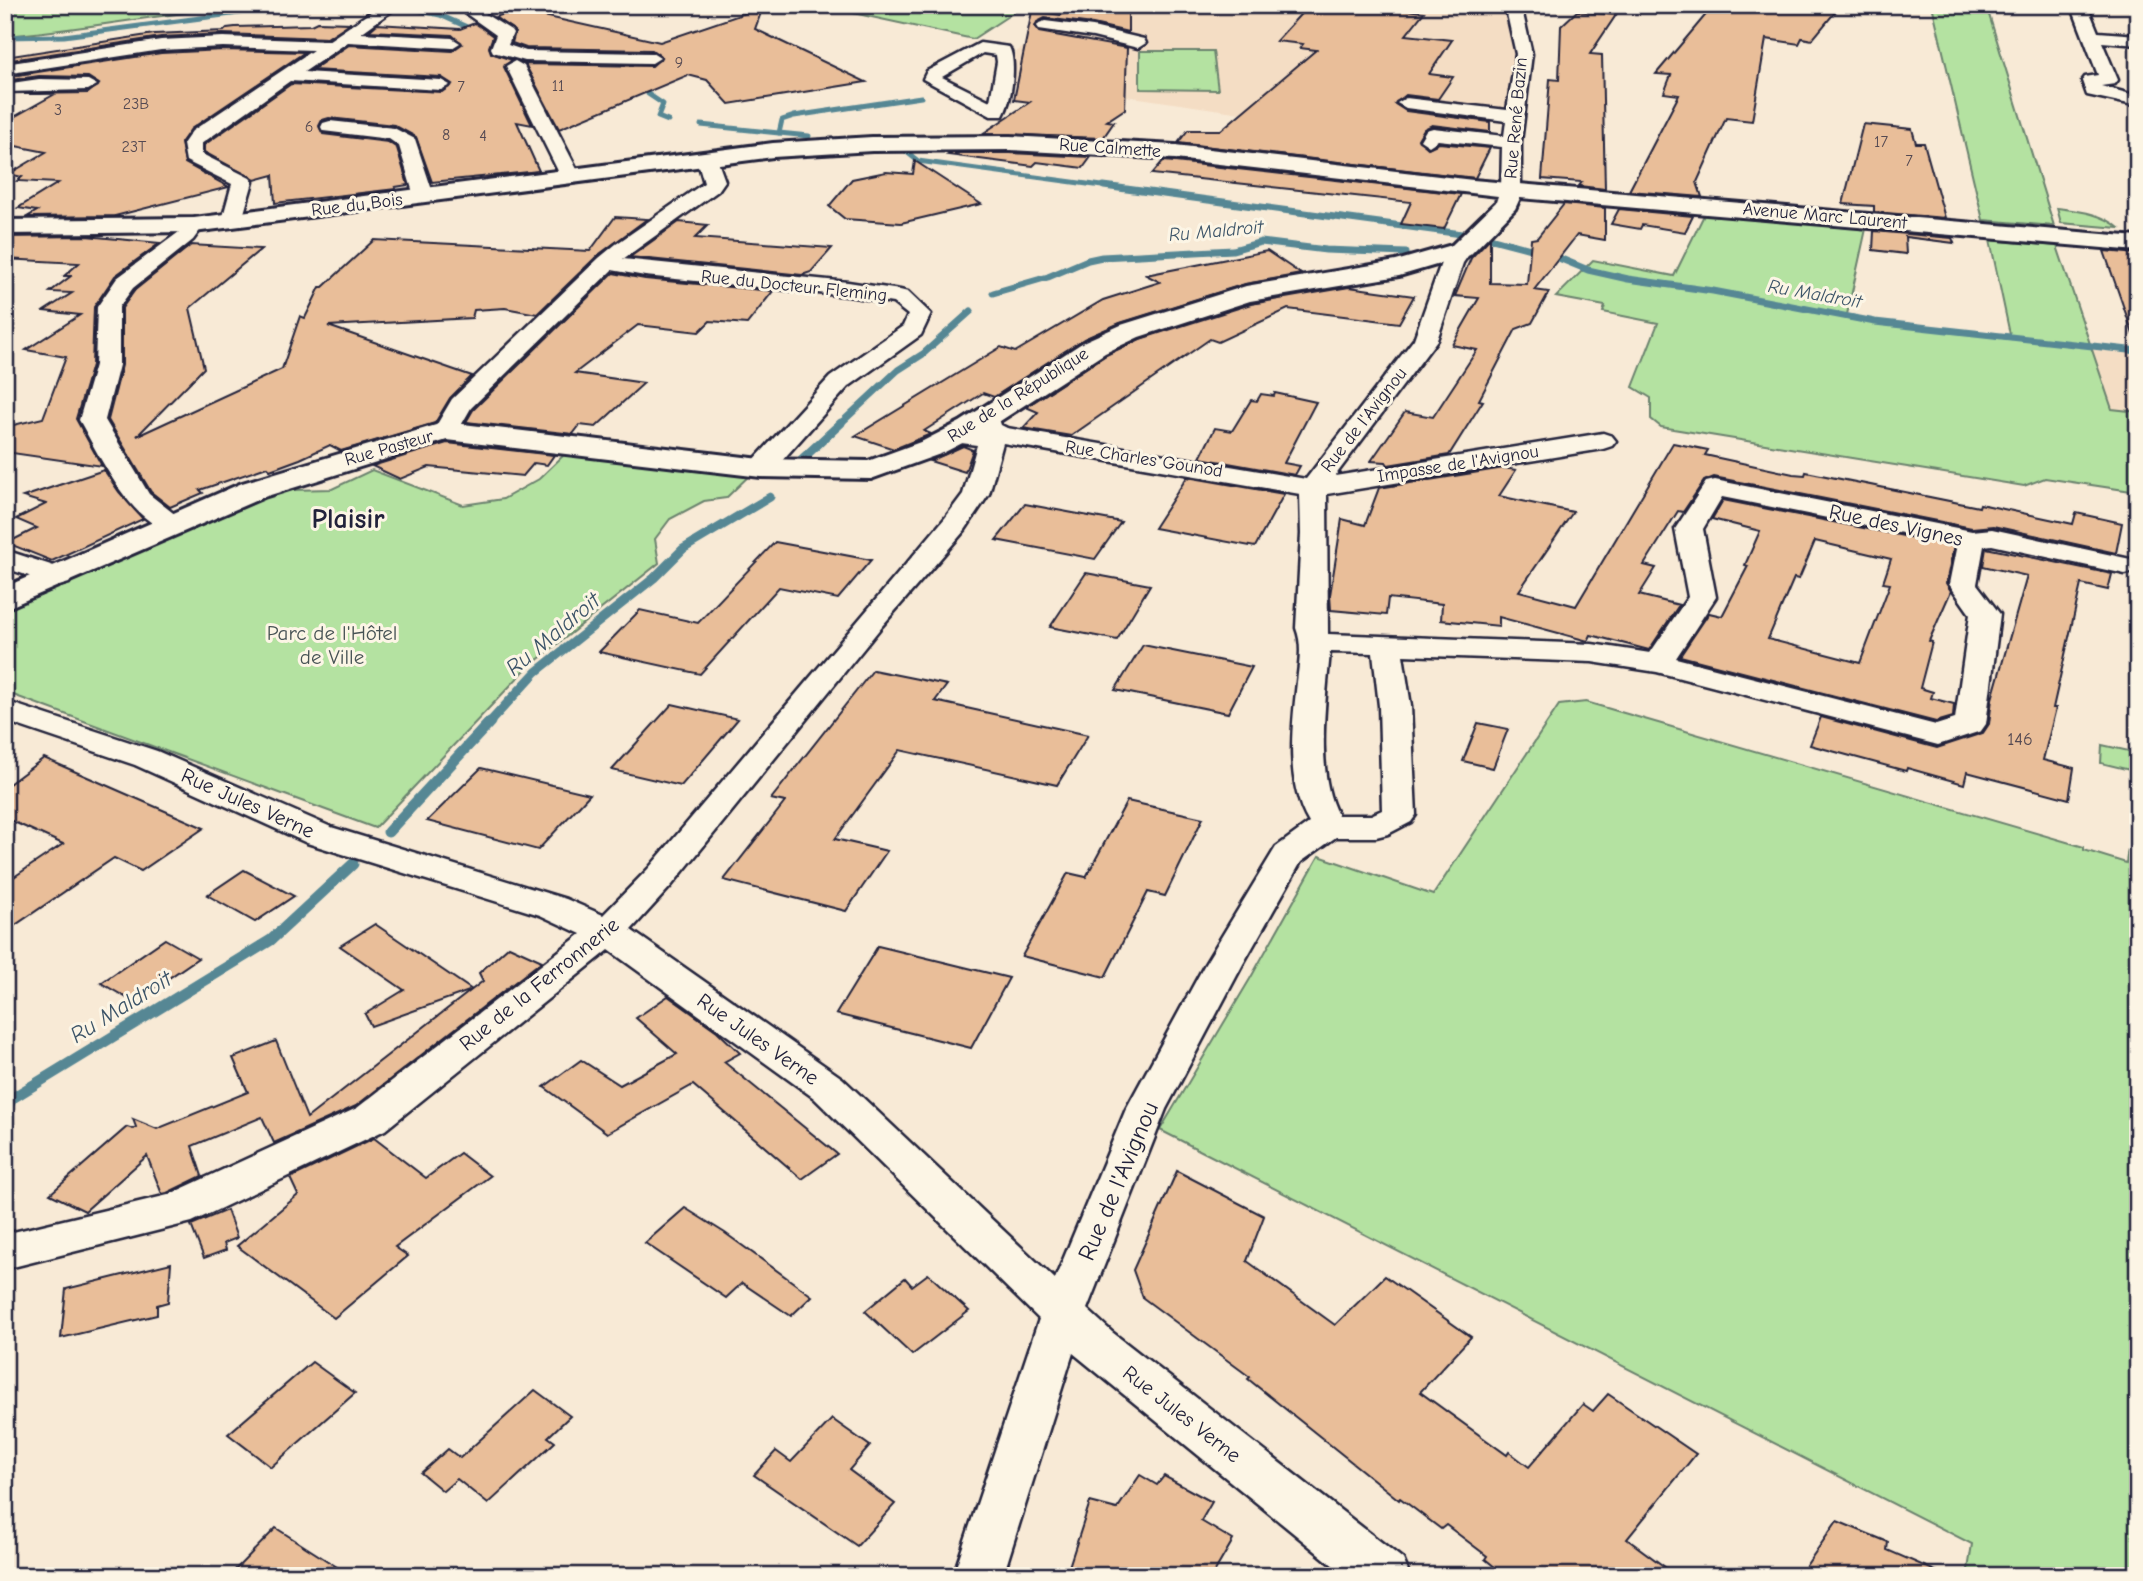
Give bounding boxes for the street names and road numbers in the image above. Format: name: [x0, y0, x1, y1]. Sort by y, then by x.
street label: Rue René Bazin: [1500, 56, 1532, 180]
street label: Rue Calmette: [1058, 134, 1162, 162]
street label: Rue du Bois: [310, 189, 404, 221]
street label: Avenue Marc Laurent: [1742, 198, 1909, 234]
street label: Rue du Docteur Fleming: [700, 266, 888, 306]
street label: Rue de la République: [944, 343, 1092, 447]
street label: Rue de l'Avignou: [1317, 363, 1411, 477]
street label: Rue Pasteur: [342, 425, 436, 471]
street label: Rue Charles Gounod: [1064, 436, 1224, 482]
street label: Impasse de l'Avignou: [1376, 441, 1540, 487]
street label: Rue des Vignes: [1827, 499, 1965, 551]
street label: Rue Jules Verne: [178, 763, 318, 843]
street label: Rue de la Ferronnerie: [454, 912, 624, 1056]
street label: Rue Jules Verne: [693, 988, 823, 1090]
street label: Rue de l'Avignou: [1072, 1097, 1164, 1265]
street label: Rue Jules Verne: [1118, 1361, 1246, 1467]

